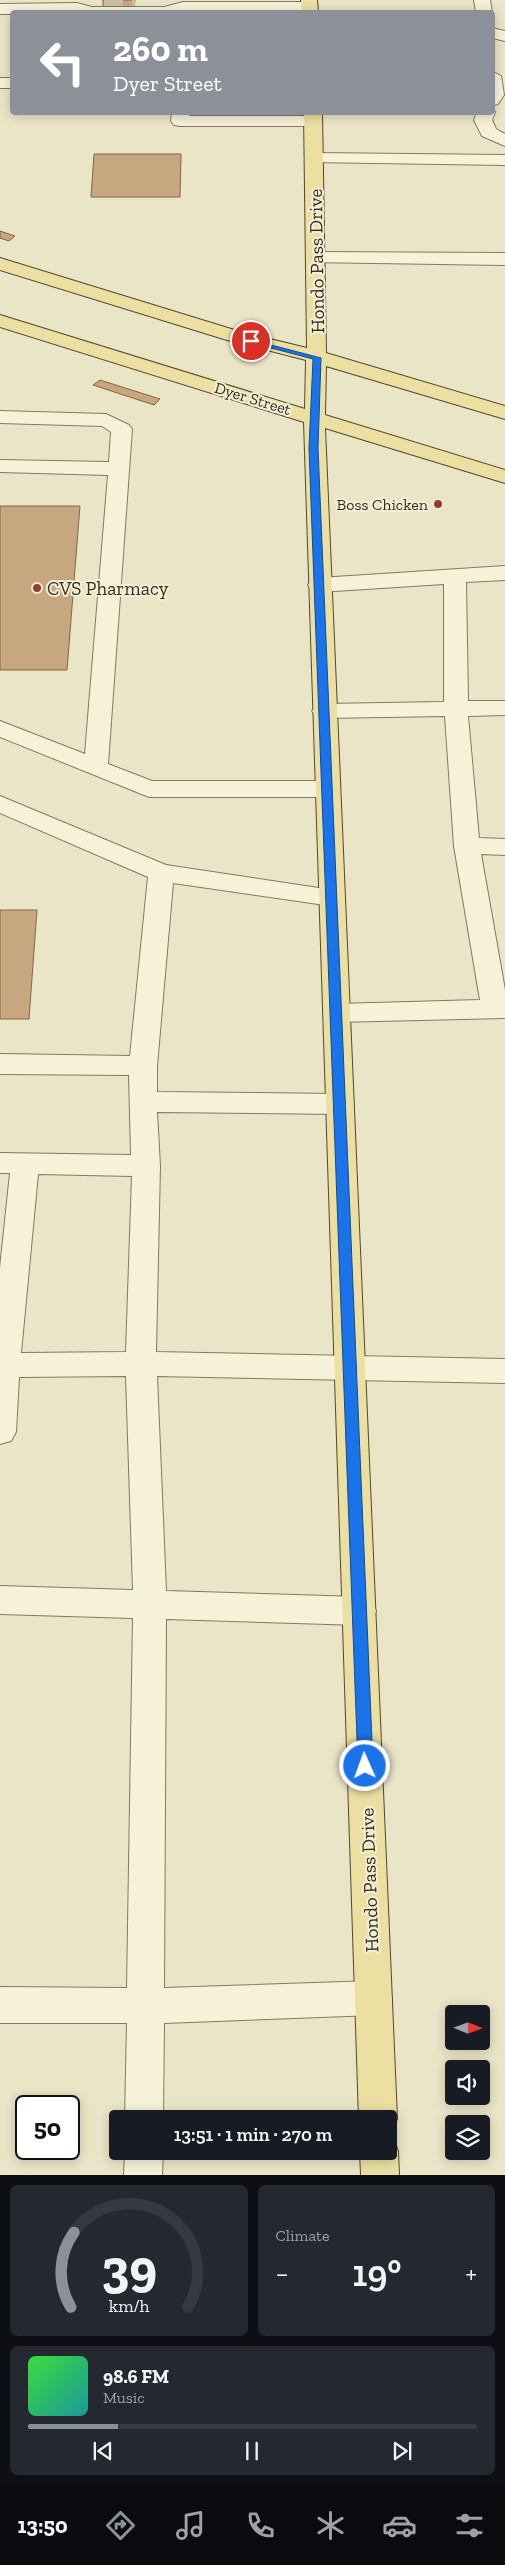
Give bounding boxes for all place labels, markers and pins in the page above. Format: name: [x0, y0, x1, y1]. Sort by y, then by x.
pin: [230, 320, 272, 362]
place label: Boss Chicken: [337, 495, 429, 514]
marker: Boss Chicken: [432, 498, 444, 510]
place label: CVS Pharmacy: [47, 577, 169, 600]
marker: CVS Pharmacy: [31, 582, 43, 594]

